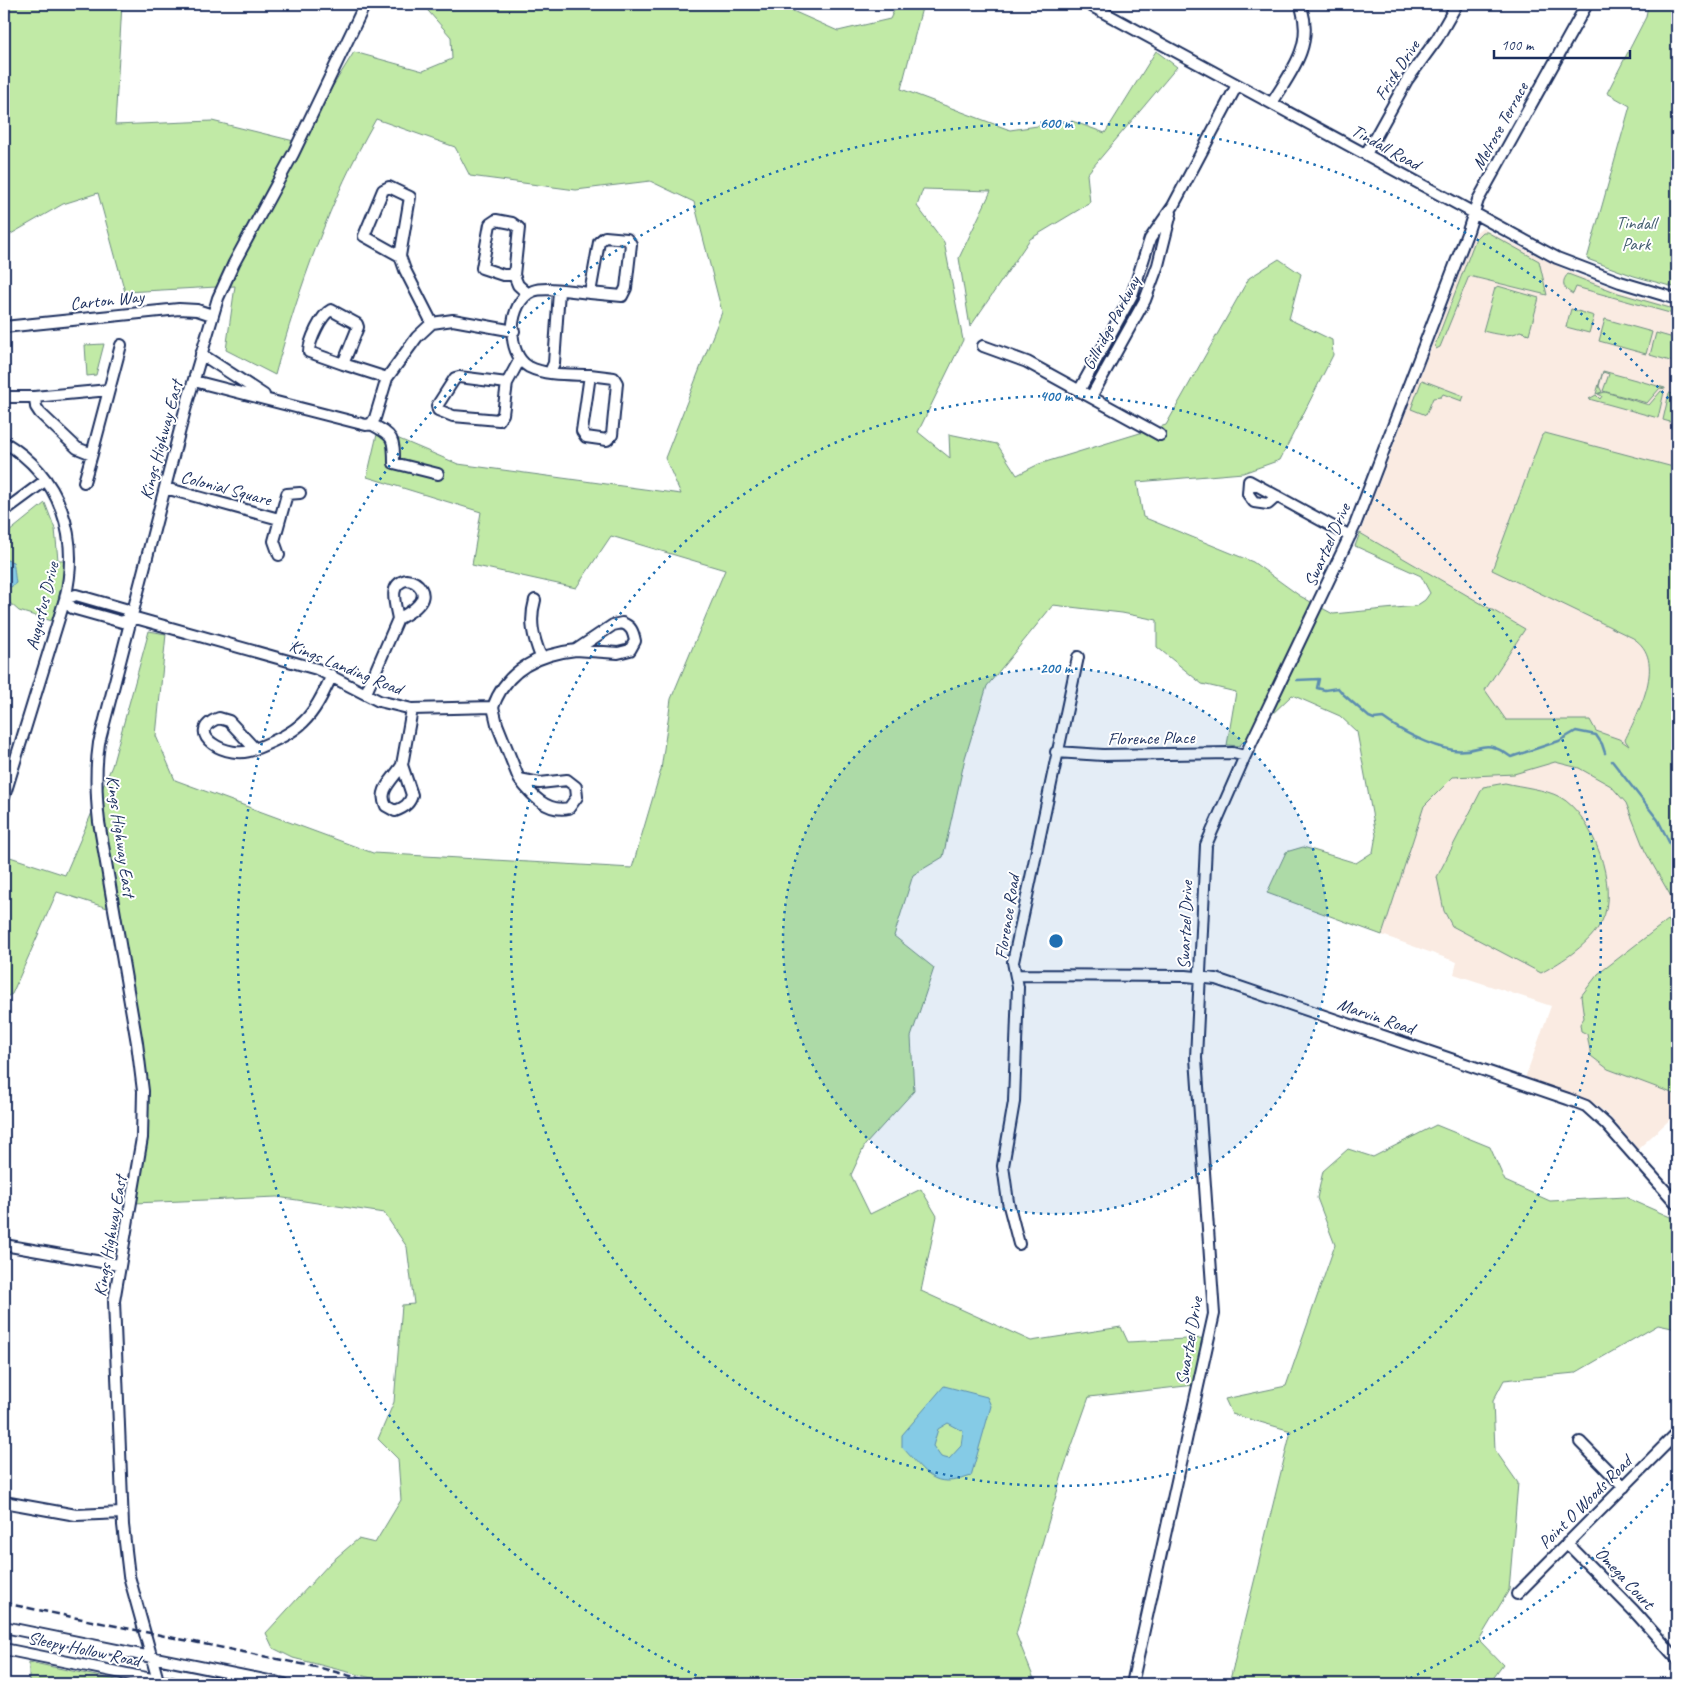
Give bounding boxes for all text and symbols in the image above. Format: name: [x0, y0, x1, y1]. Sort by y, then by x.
scale bar: [1494, 28, 1630, 60]
street label: Frisk Drive: [1370, 35, 1425, 104]
text: 100 m: [1501, 36, 1535, 55]
street label: Melrose Terrace: [1467, 77, 1534, 174]
text: 600 m: [1040, 114, 1074, 133]
street label: Tindall Road: [1348, 119, 1427, 176]
park label: Tindall Park: [1616, 212, 1659, 255]
street label: Gillridge Parkway: [1077, 271, 1146, 374]
street label: Carton Way: [69, 285, 147, 315]
street label: Kings Highway East: [135, 375, 188, 502]
text: 400 m: [1040, 387, 1074, 406]
street label: Colonial Square: [178, 465, 275, 511]
street label: Swartzel Drive: [1299, 499, 1356, 590]
street label: Augustus Drive: [20, 559, 64, 652]
street label: Kings Landing Road: [286, 634, 408, 701]
text: 200 m: [1040, 659, 1074, 678]
street label: Florence Place: [1107, 726, 1196, 750]
street label: Kings Highway East: [102, 774, 141, 901]
street label: Florence Road: [989, 870, 1025, 961]
street label: Swartzel Drive: [1172, 879, 1198, 970]
centre of rings: [1047, 932, 1065, 950]
street label: Marvin Road: [1335, 993, 1420, 1040]
street label: Kings Highway East: [89, 1171, 132, 1298]
street label: Swartzel Drive: [1170, 1294, 1208, 1387]
street label: Point O Woods Road: [1534, 1449, 1638, 1553]
street label: Omega Court: [1591, 1542, 1661, 1615]
street label: Sleepy Hollow Road: [26, 1626, 145, 1672]

